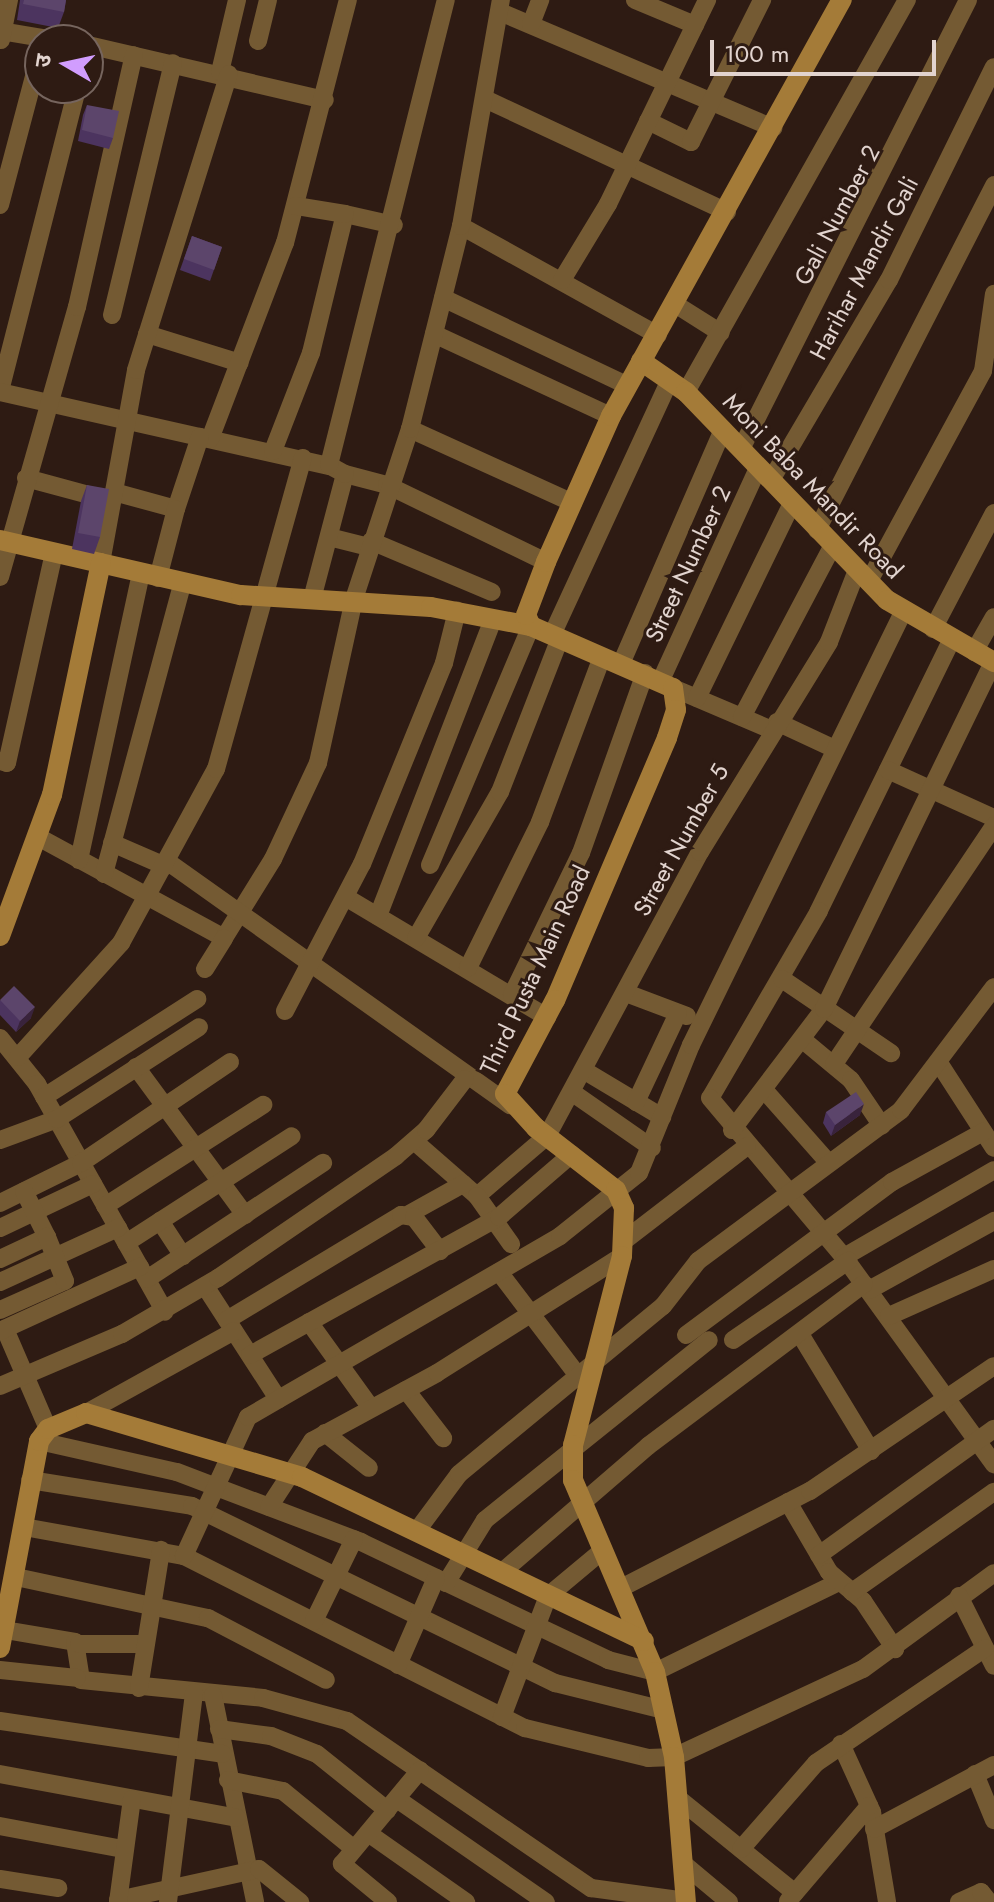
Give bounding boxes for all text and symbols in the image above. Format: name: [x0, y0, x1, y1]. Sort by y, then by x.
north arrow: [24, 24, 104, 104]
scale bar: [714, 24, 940, 74]
text: 100 m: [724, 36, 790, 71]
text: उ: [25, 52, 59, 69]
street label: Gali Number 2: [788, 140, 886, 290]
street label: Harihar Mandir Gali: [803, 171, 925, 365]
street label: Moni Baba Mandir Road: [717, 387, 909, 585]
street label: Street Number 2: [639, 481, 737, 647]
street label: Street Number 5: [627, 759, 735, 921]
street label: Third Pusta Main Road: [474, 861, 596, 1079]

